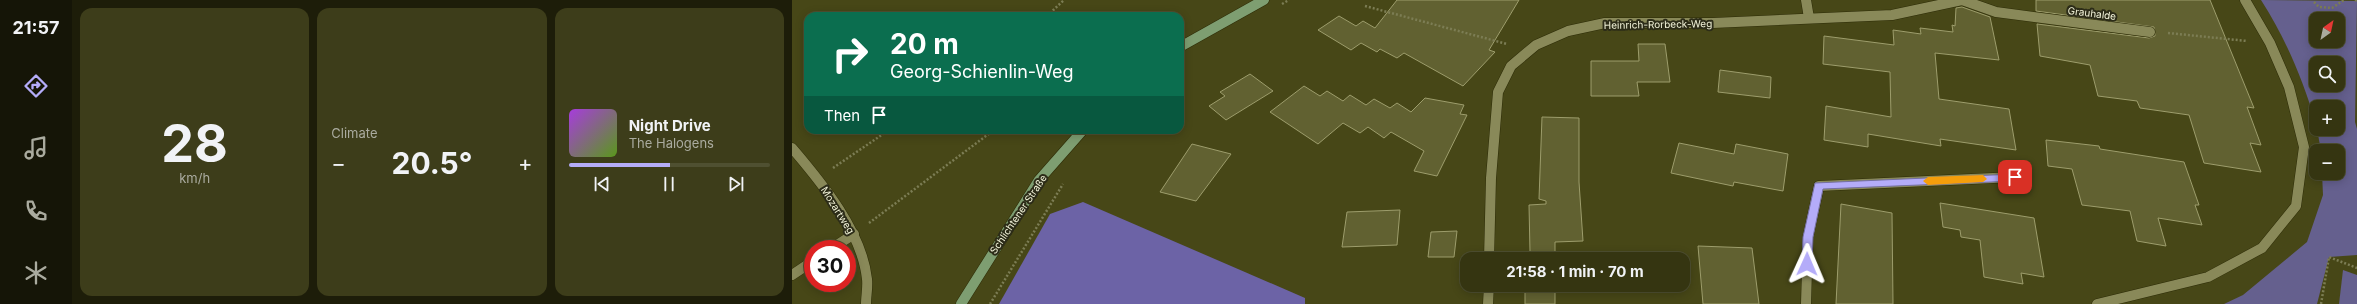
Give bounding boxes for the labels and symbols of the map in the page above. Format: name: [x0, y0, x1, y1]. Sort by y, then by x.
street label: Grauhalde: [2067, 4, 2117, 22]
north arrow: [2309, 12, 2345, 48]
street label: Heinrich-Rorbeck-Weg: [1604, 17, 1712, 31]
pin: [1998, 160, 2032, 194]
street label: Schlichtener Straße: [987, 172, 1049, 256]
street label: Mozartweg: [819, 184, 857, 236]
speed limit sign: 30: [804, 240, 856, 292]
position arrow: [1786, 243, 1828, 285]

